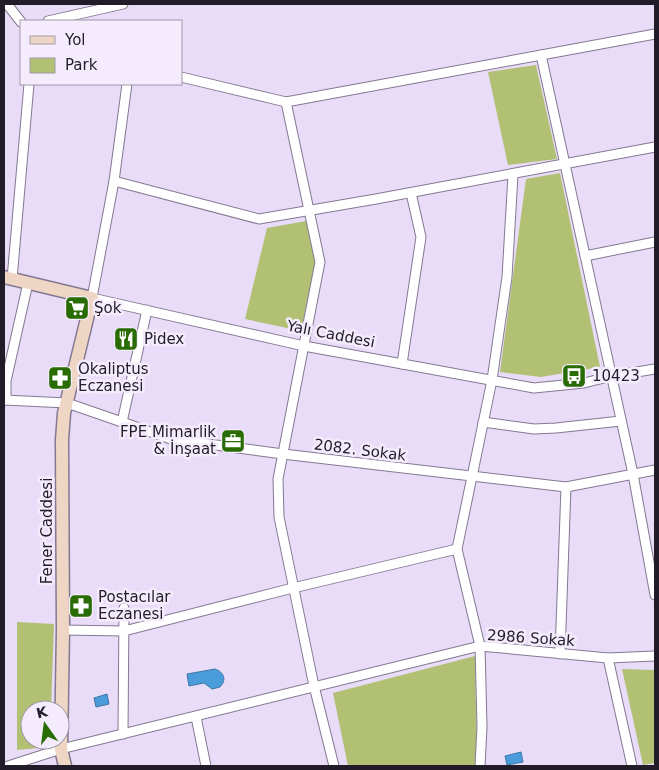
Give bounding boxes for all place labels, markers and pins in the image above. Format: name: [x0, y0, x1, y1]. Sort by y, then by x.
supermarket icon: Şok: [64, 295, 90, 321]
place label: Şok: [94, 299, 122, 317]
restaurant icon: Pidex: [113, 326, 139, 352]
place label: Pidex: [144, 330, 184, 348]
place label: Okaliptus Eczanesi: [78, 360, 149, 395]
bus stop icon: 10423: [561, 363, 587, 389]
pharmacy icon: Okaliptus Eczanesi: [47, 365, 73, 391]
place label: 10423: [592, 367, 640, 385]
place label: FPE Mimarlik & İnşaat: [120, 423, 216, 458]
office icon: FPE Mimarlik & İnşaat: [220, 428, 246, 454]
place label: Postacılar Eczanesi: [98, 588, 171, 623]
pharmacy icon: Postacılar Eczanesi: [68, 593, 94, 619]

